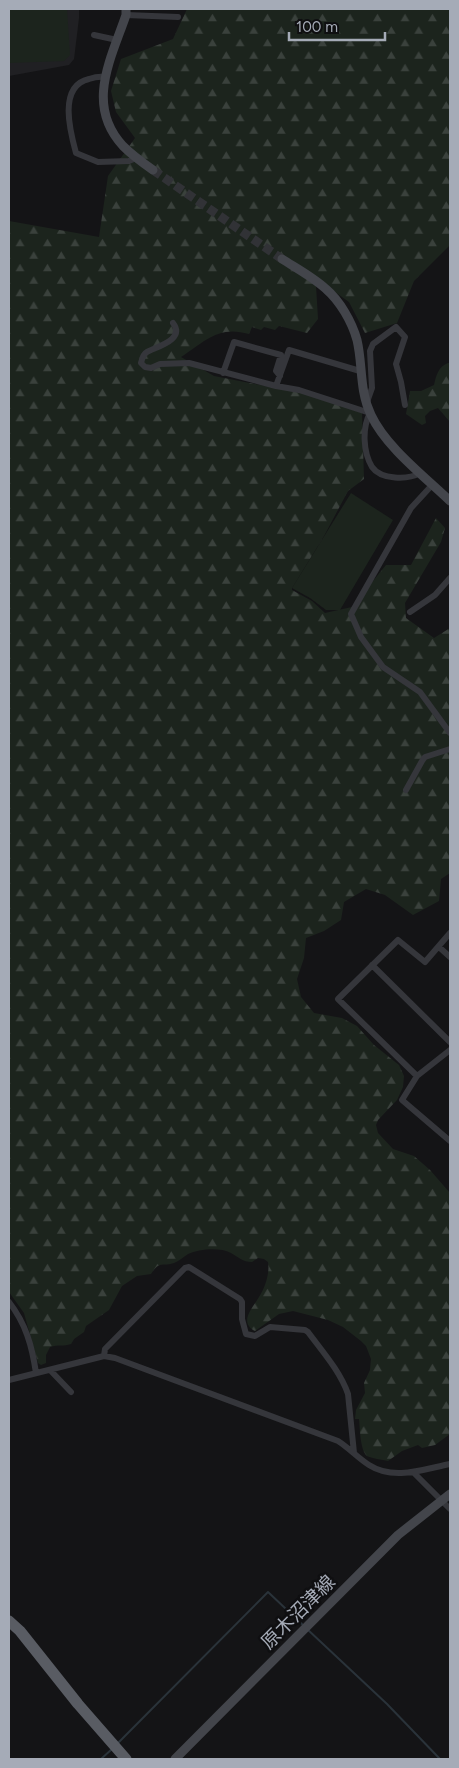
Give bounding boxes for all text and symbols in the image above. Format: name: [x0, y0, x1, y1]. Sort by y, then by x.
scale bar: [289, 10, 385, 42]
text: 100 m: [296, 18, 338, 36]
street label: 原木沼津線: [256, 1570, 340, 1654]

